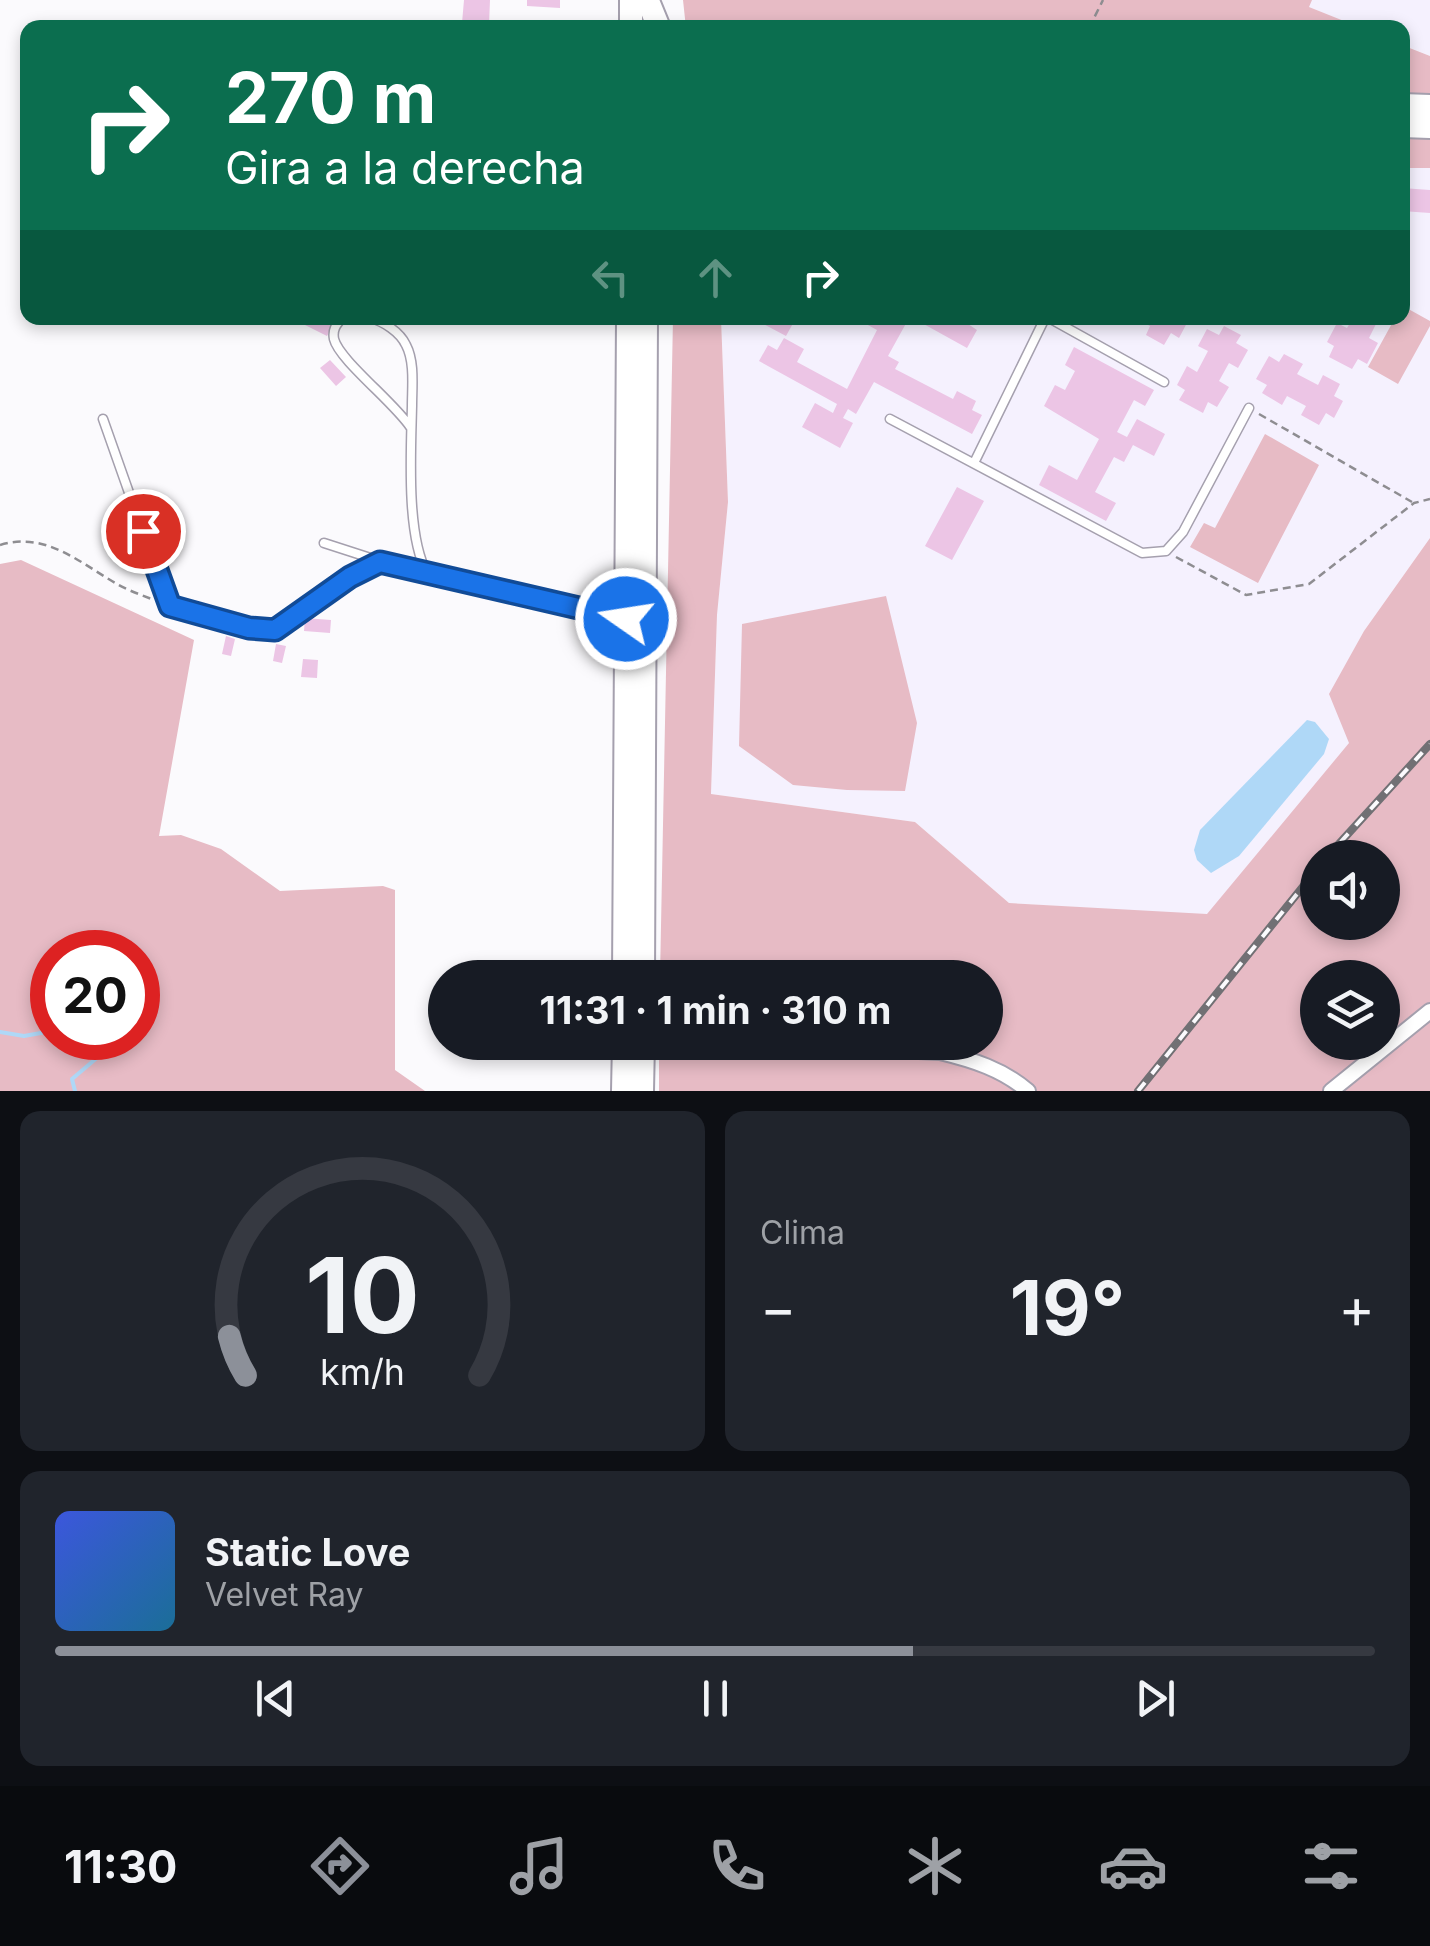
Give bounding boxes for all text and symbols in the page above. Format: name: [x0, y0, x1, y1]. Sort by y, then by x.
text: 270 m: [225, 55, 436, 140]
icon: right: [60, 60, 190, 190]
text: Gira a la derecha: [225, 140, 585, 195]
icon: left: [583, 250, 638, 305]
icon: ahead: [688, 250, 743, 305]
icon: right: [793, 250, 848, 305]
pin: [101, 489, 186, 574]
icon: arrive: [116, 504, 171, 559]
position arrow: [574, 567, 678, 671]
map controls: [1300, 840, 1400, 1060]
button: sound: [1300, 840, 1400, 940]
speed limit sign: 20: [30, 930, 160, 1060]
button: layers: [1300, 960, 1400, 1060]
text: 11:31 · 1 min · 310 m: [540, 987, 891, 1033]
text: Clima: [760, 1213, 845, 1252]
text: 10: [305, 1232, 420, 1358]
text: 19°: [1010, 1262, 1125, 1353]
text: −: [760, 1275, 796, 1341]
text: +: [1339, 1275, 1375, 1341]
text: km/h: [320, 1350, 405, 1394]
text: Static Love: [205, 1529, 410, 1575]
text: Velvet Ray: [205, 1575, 363, 1614]
icon: previous: [248, 1671, 303, 1726]
icon: pause: [688, 1671, 743, 1726]
icon: next: [1128, 1671, 1183, 1726]
icon: directions: [305, 1831, 375, 1901]
icon: music: [504, 1831, 574, 1901]
icon: phone: [702, 1831, 772, 1901]
icon: climate: [900, 1831, 970, 1901]
icon: car: [1098, 1831, 1168, 1901]
icon: filters: [1296, 1831, 1366, 1901]
text: 11:30: [64, 1839, 177, 1894]

